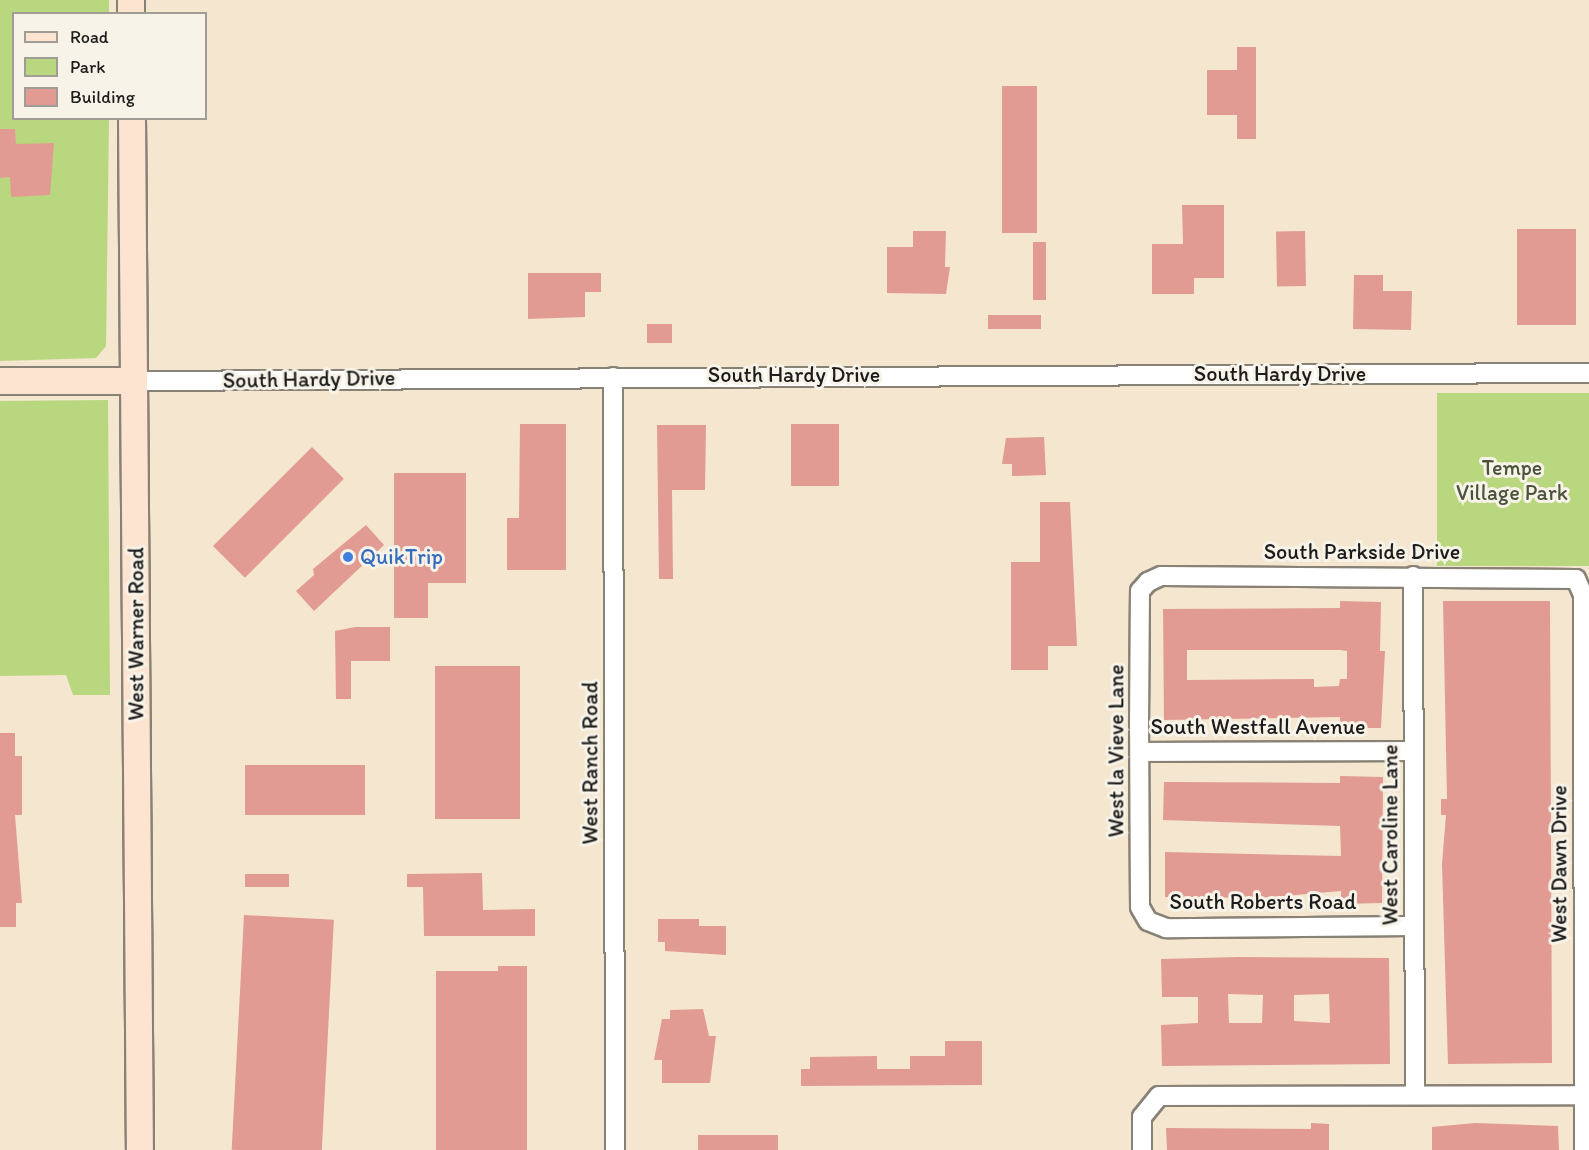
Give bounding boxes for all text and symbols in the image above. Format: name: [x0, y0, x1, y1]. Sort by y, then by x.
legend: [12, 12, 207, 120]
text: Road: [70, 26, 109, 48]
text: Park: [70, 56, 105, 78]
text: Building: [70, 86, 135, 108]
street label: South Hardy Drive: [1194, 361, 1366, 387]
street label: South Hardy Drive: [708, 362, 880, 388]
street label: South Hardy Drive: [223, 364, 395, 394]
park label: Tempe Village Park: [1456, 454, 1568, 506]
street label: South Parkside Drive: [1264, 539, 1460, 565]
place label: QuikTrip: [360, 544, 443, 570]
street label: West Warner Road: [123, 548, 149, 720]
marker: QuikTrip: [341, 550, 355, 564]
street label: West la Vieve Lane: [1103, 664, 1129, 838]
street label: West Ranch Road: [577, 682, 603, 844]
street label: South Westfall Avenue: [1152, 714, 1364, 740]
street label: West Caroline Lane: [1377, 744, 1403, 926]
street label: West Dawn Drive: [1546, 785, 1572, 943]
street label: South Roberts Road: [1170, 889, 1356, 915]

